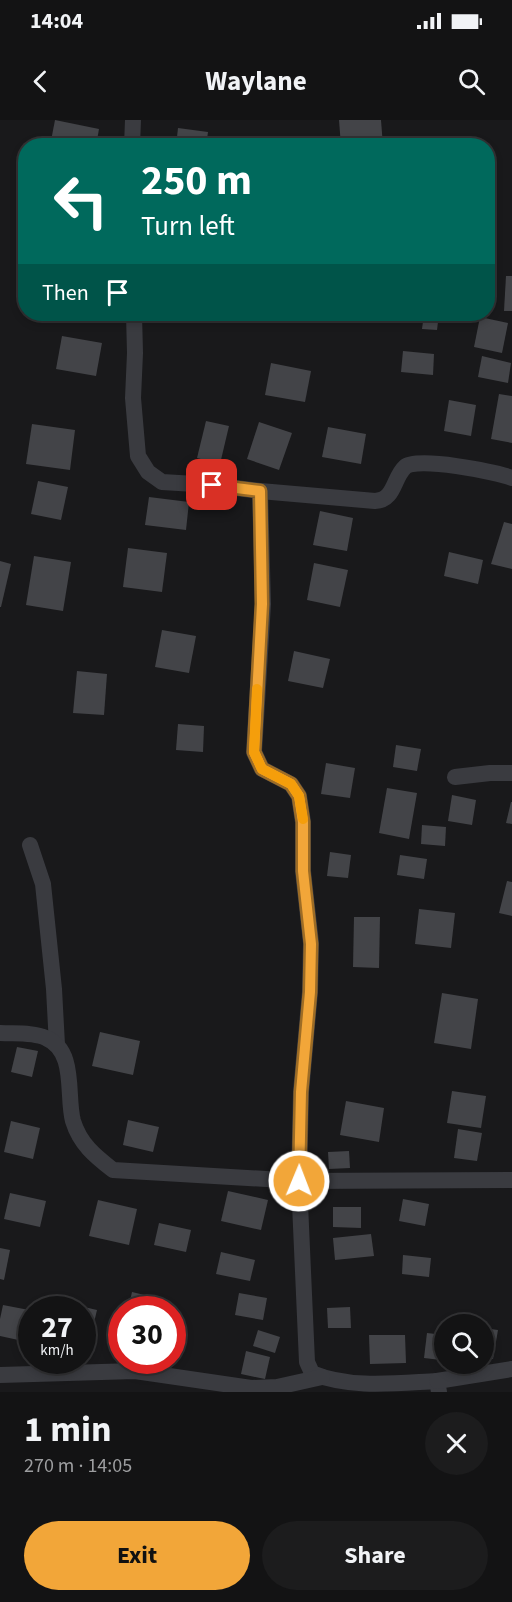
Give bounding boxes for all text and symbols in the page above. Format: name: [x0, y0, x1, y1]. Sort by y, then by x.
text: 14:04: [30, 5, 83, 37]
text: Waylane: [205, 62, 307, 101]
icon: back: [24, 65, 57, 98]
icon: search: [455, 65, 488, 98]
text: 250 m: [141, 151, 252, 211]
icon: left: [42, 162, 120, 240]
text: Turn left: [141, 207, 235, 246]
icon: arrive: [101, 276, 134, 309]
text: Then: [42, 277, 89, 309]
pin: [186, 459, 237, 510]
icon: arrive: [195, 468, 228, 501]
position arrow: [267, 1149, 331, 1213]
speed limit sign: 30: [108, 1296, 186, 1374]
text: 27: [41, 1306, 73, 1349]
map controls: [434, 1314, 494, 1374]
button: search: [434, 1314, 494, 1374]
text: km/h: [40, 1340, 74, 1361]
text: 1 min: [24, 1404, 112, 1455]
button: close: [425, 1412, 488, 1475]
text: 270 m · 14:05: [24, 1452, 132, 1480]
button: Exit: [24, 1521, 250, 1590]
button: Share: [262, 1521, 488, 1590]

